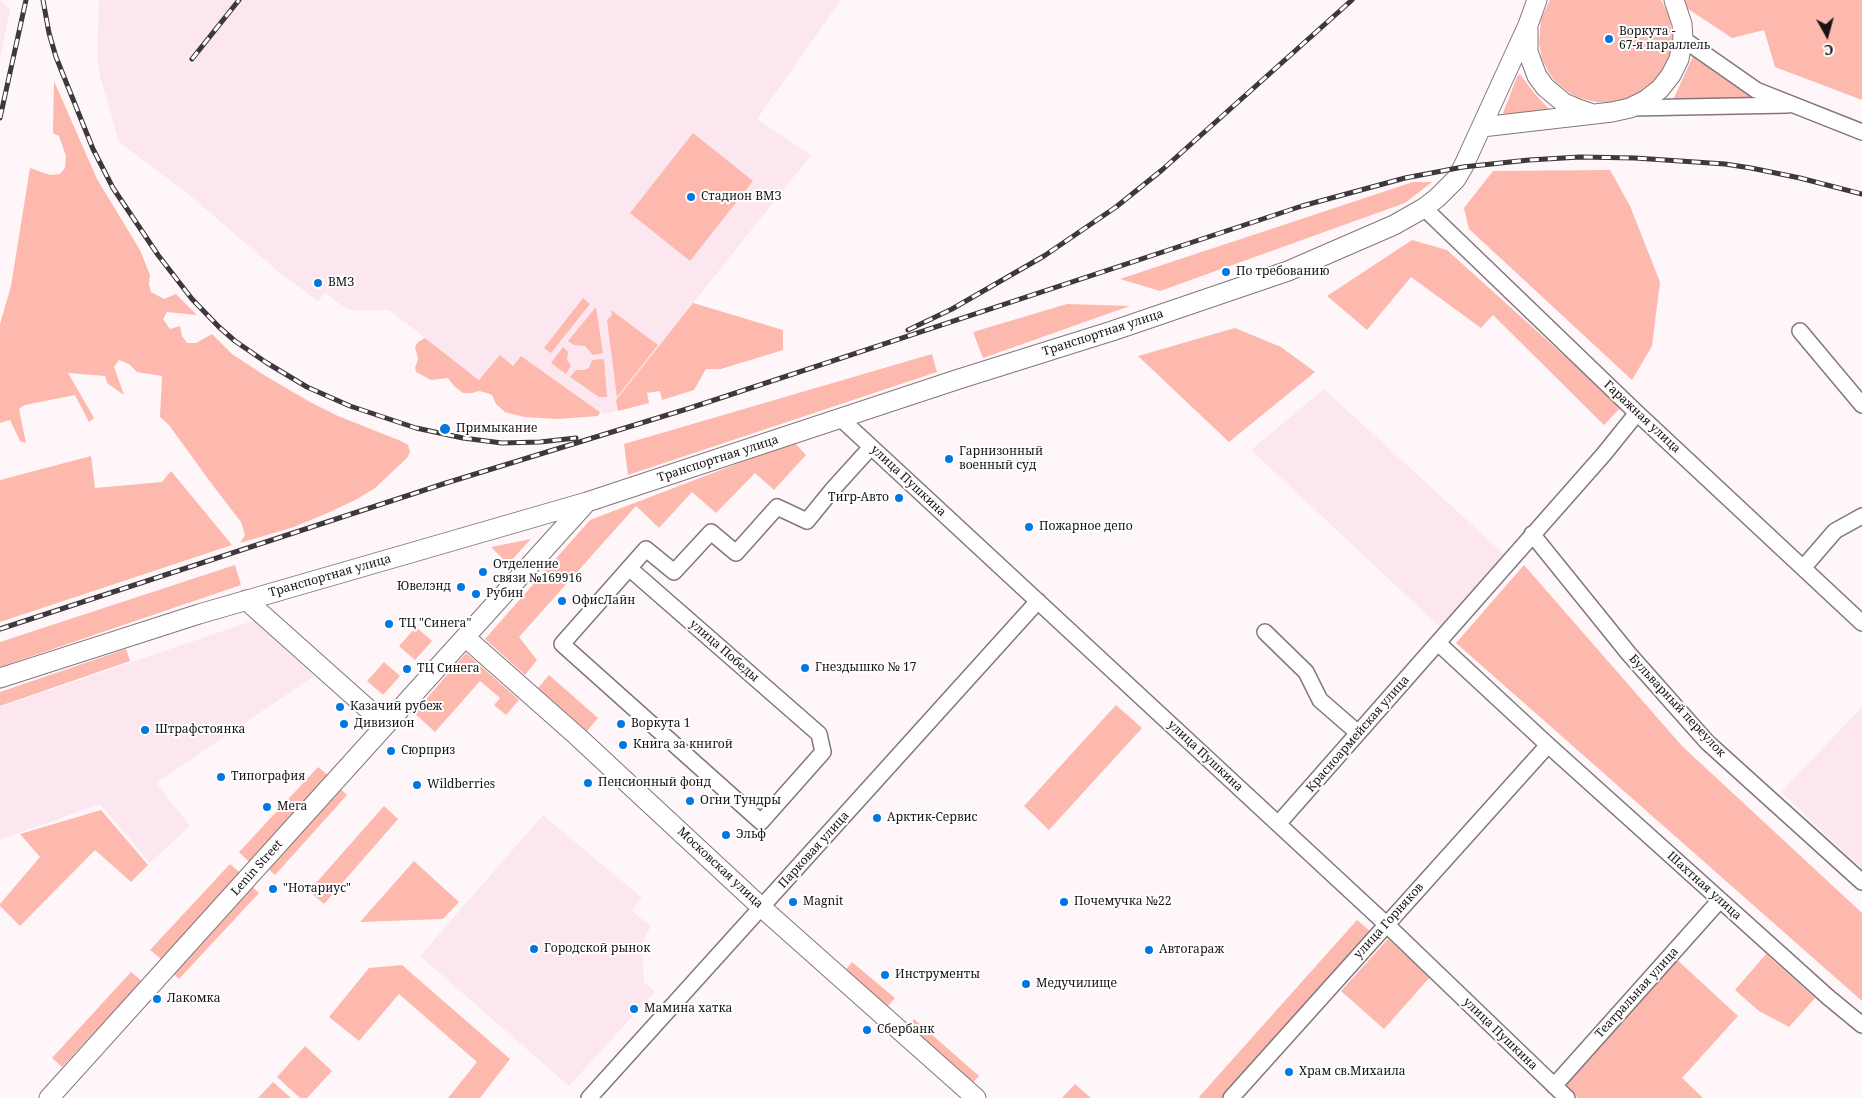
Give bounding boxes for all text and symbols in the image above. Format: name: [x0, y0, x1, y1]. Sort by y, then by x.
north arrow: [1802, 10, 1852, 60]
place label: Воркута - 67-я параллель: [1619, 25, 1710, 53]
marker: Воркута - 67-я параллель: [1603, 33, 1615, 45]
text: С: [1823, 40, 1835, 60]
place label: Стадион ВМЗ: [701, 190, 782, 204]
marker: Стадион ВМЗ: [685, 191, 697, 203]
place label: По требованию: [1236, 265, 1329, 279]
marker: По требованию: [1220, 266, 1232, 278]
place label: ВМЗ: [328, 276, 354, 290]
marker: ВМЗ: [312, 277, 324, 289]
street label: Транспортная улица: [1041, 307, 1165, 359]
street label: Гаражная улица: [1601, 378, 1683, 456]
marker: Примыкание: [438, 422, 452, 436]
place label: Примыкание: [456, 422, 537, 436]
street label: Транспортная улица: [656, 433, 780, 485]
street label: улица Пушкина: [867, 442, 949, 520]
place label: Гарнизонный военный суд: [959, 445, 1043, 473]
marker: Гарнизонный военный суд: [943, 453, 955, 465]
place label: Тигр-Авто: [828, 491, 889, 505]
marker: Тигр-Авто: [893, 492, 905, 504]
place label: Пожарное депо: [1039, 520, 1133, 534]
marker: Пожарное депо: [1023, 521, 1035, 533]
street label: Транспортная улица: [267, 552, 393, 600]
place label: Отделение связи №169916: [493, 558, 582, 586]
marker: Отделение связи №169916: [477, 566, 489, 578]
place label: Ювелэнд: [397, 580, 451, 594]
marker: Ювелэнд: [455, 581, 467, 593]
place label: Рубин: [486, 587, 523, 601]
marker: Рубин: [470, 588, 482, 600]
place label: ОфисЛайн: [572, 594, 635, 608]
marker: ОфисЛайн: [556, 595, 568, 607]
place label: ТЦ "Синега": [399, 617, 471, 631]
street label: улица Победы: [686, 617, 762, 685]
marker: ТЦ "Синега": [383, 618, 395, 630]
street label: Бульварный переулок: [1626, 652, 1728, 760]
place label: Гнездышко № 17: [815, 661, 916, 675]
place label: ТЦ Синега: [417, 662, 479, 676]
marker: Гнездышко № 17: [799, 662, 811, 674]
marker: ТЦ Синега: [401, 663, 413, 675]
street label: Красноармейская улица: [1304, 673, 1412, 795]
place label: Казачий рубеж: [350, 700, 442, 714]
marker: Казачий рубеж: [334, 701, 346, 713]
place label: Дивизион: [354, 717, 415, 731]
place label: Воркута 1: [631, 717, 690, 731]
street label: улица Пушкина: [1164, 717, 1246, 795]
marker: Дивизион: [338, 718, 350, 730]
marker: Воркута 1: [615, 718, 627, 730]
place label: Штрафстоянка: [155, 723, 245, 737]
marker: Штрафстоянка: [139, 724, 151, 736]
place label: Книга за книгой: [633, 738, 733, 752]
marker: Книга за книгой: [617, 739, 629, 751]
place label: Сюрприз: [401, 744, 455, 758]
marker: Сюрприз: [385, 745, 397, 757]
place label: Типография: [231, 770, 305, 784]
marker: Типография: [215, 771, 227, 783]
place label: Пенсионный фонд: [598, 776, 711, 790]
marker: Пенсионный фонд: [582, 777, 594, 789]
place label: Wildberries: [427, 778, 495, 792]
marker: Wildberries: [411, 779, 423, 791]
place label: Огни Тундры: [700, 794, 781, 808]
marker: Огни Тундры: [684, 795, 696, 807]
place label: Мега: [277, 800, 307, 814]
marker: Мега: [261, 801, 273, 813]
street label: Парковая улица: [776, 809, 852, 891]
place label: Арктик-Сервис: [887, 811, 978, 825]
marker: Арктик-Сервис: [871, 812, 883, 824]
street label: Московская улица: [674, 825, 766, 911]
place label: Эльф: [736, 828, 766, 842]
marker: Эльф: [720, 829, 732, 841]
street label: Lenin Street: [228, 837, 286, 899]
street label: Шахтная улица: [1664, 849, 1744, 923]
street label: улица Горняков: [1351, 880, 1427, 962]
place label: "Нотариус": [283, 882, 351, 896]
marker: "Нотариус": [267, 883, 279, 895]
place label: Magnit: [803, 895, 843, 909]
place label: Почемучка №22: [1074, 895, 1171, 909]
marker: Magnit: [787, 896, 799, 908]
marker: Почемучка №22: [1058, 896, 1070, 908]
place label: Городской рынок: [544, 942, 650, 956]
marker: Городской рынок: [528, 943, 540, 955]
place label: Автогараж: [1159, 943, 1224, 957]
marker: Автогараж: [1143, 944, 1155, 956]
street label: Театральная улица: [1592, 945, 1682, 1041]
place label: Инструменты: [895, 968, 980, 982]
marker: Инструменты: [879, 969, 891, 981]
place label: Медучилище: [1036, 977, 1117, 991]
marker: Медучилище: [1020, 978, 1032, 990]
place label: Лакомка: [167, 992, 221, 1006]
marker: Лакомка: [151, 993, 163, 1005]
street label: улица Пушкина: [1460, 995, 1540, 1073]
place label: Мамина хатка: [644, 1002, 732, 1016]
marker: Мамина хатка: [628, 1003, 640, 1015]
place label: Сбербанк: [877, 1023, 934, 1037]
marker: Сбербанк: [861, 1024, 873, 1036]
place label: Храм св.Михаила: [1299, 1065, 1406, 1079]
marker: Храм св.Михаила: [1283, 1066, 1295, 1078]

